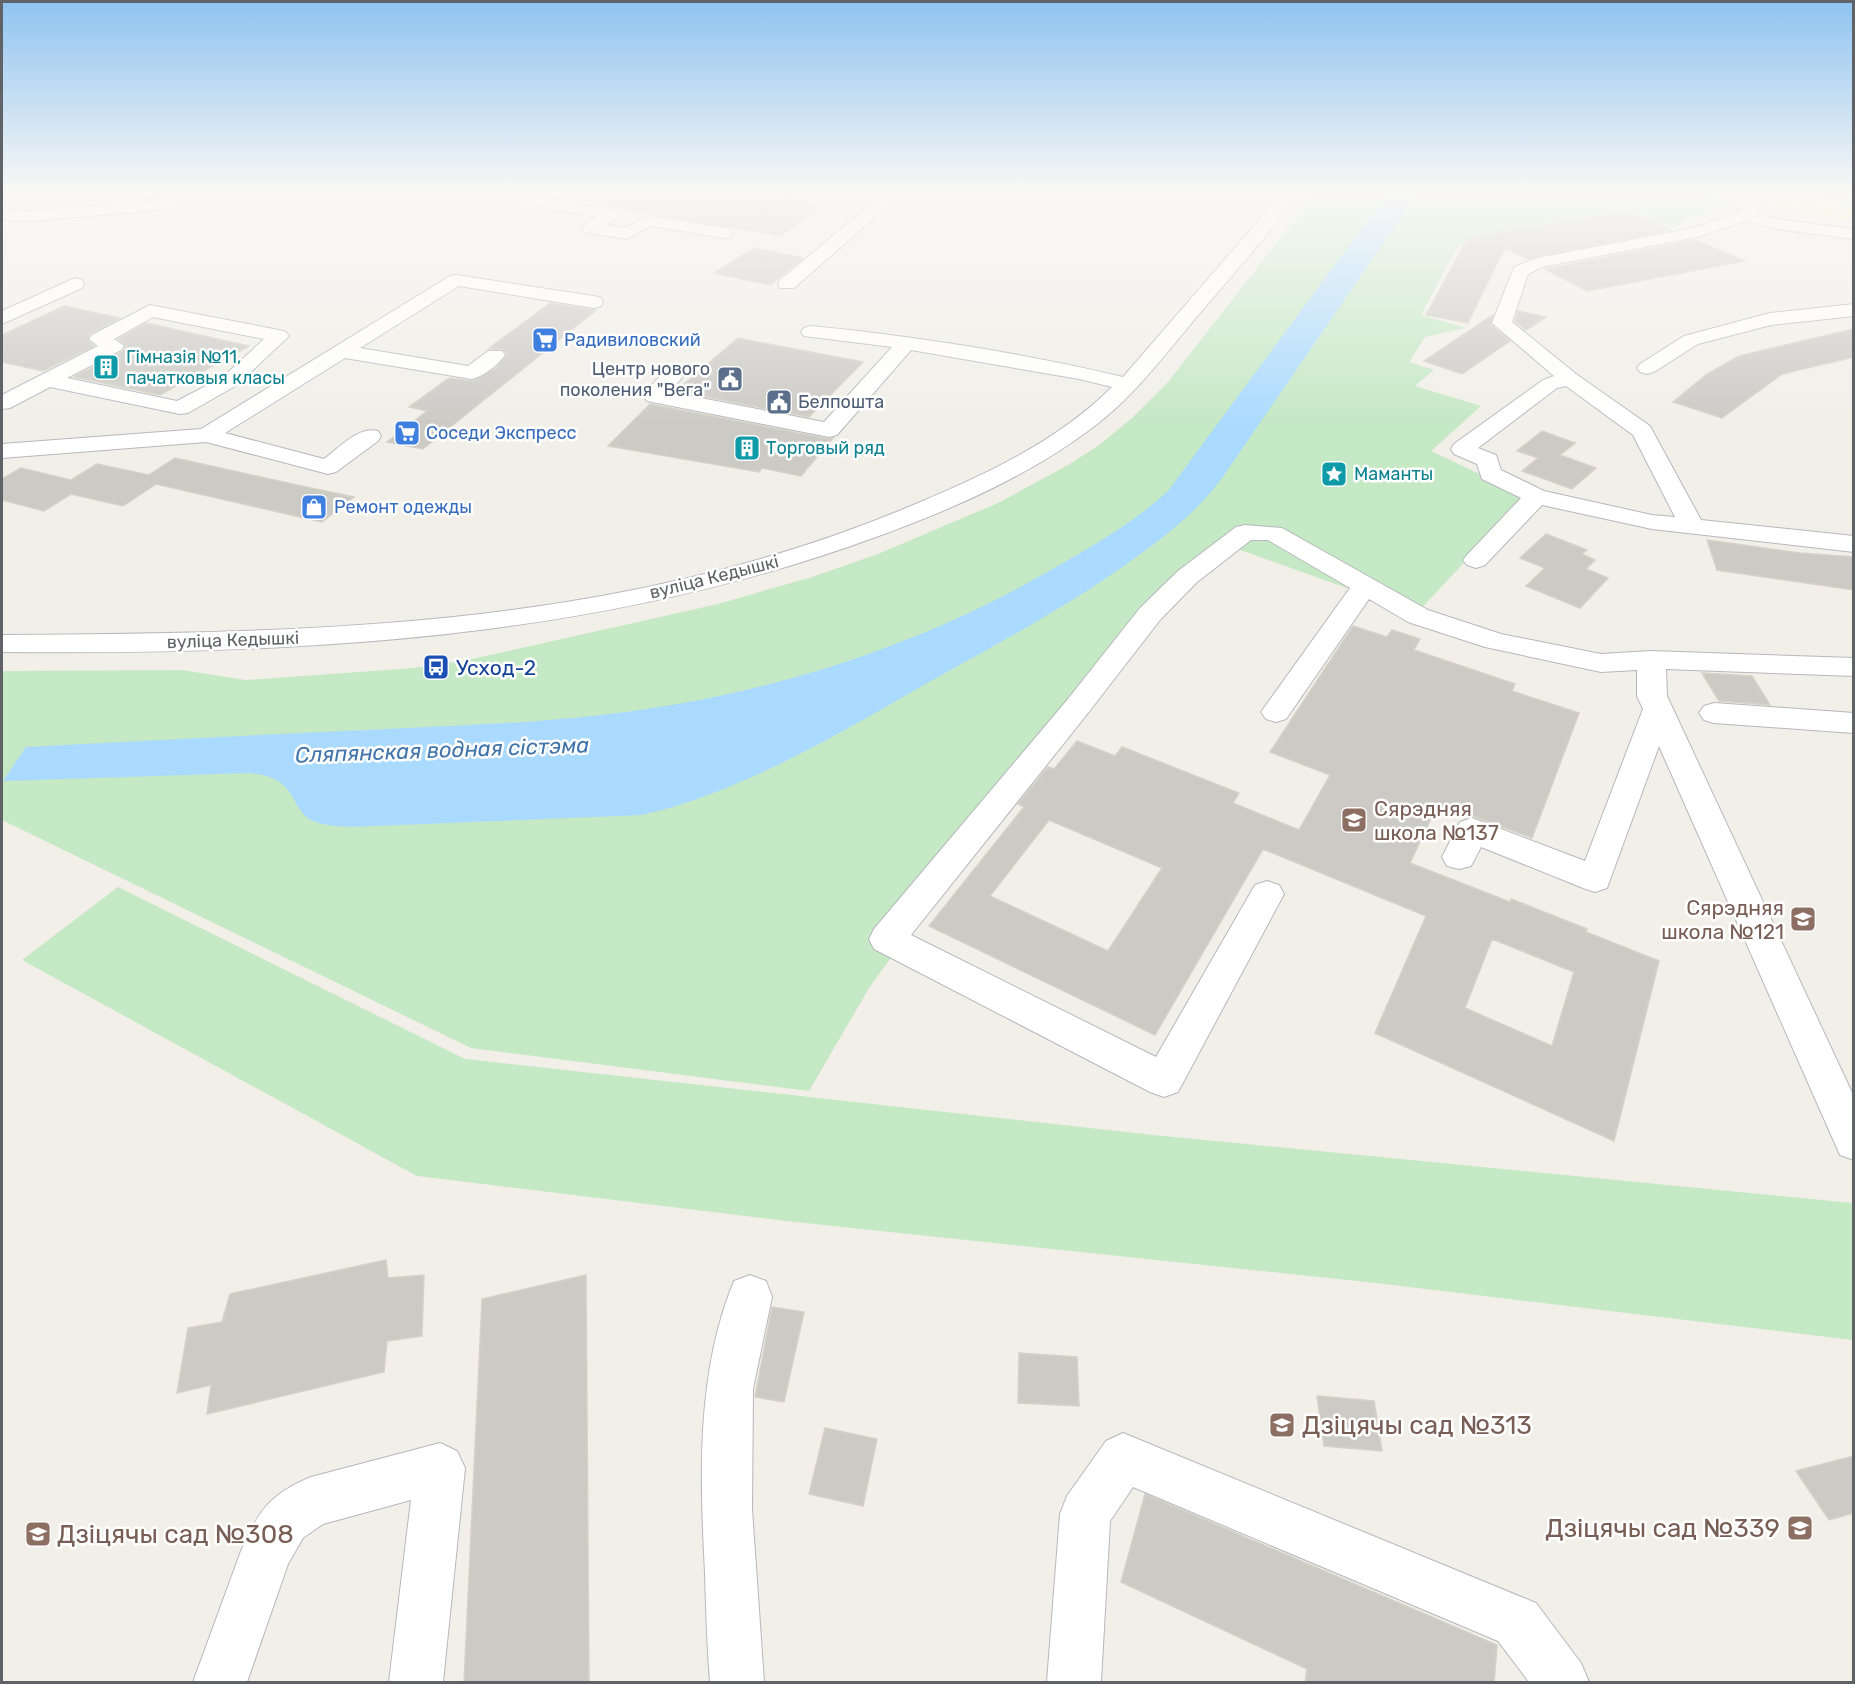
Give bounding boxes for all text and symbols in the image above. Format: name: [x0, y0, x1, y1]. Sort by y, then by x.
supermarket icon: Радивиловский: [530, 325, 560, 355]
place label: Радивиловский: [564, 329, 701, 351]
place label: Гімназія №11, пачатковыя класы: [126, 346, 285, 389]
building icon: Гімназія №11, пачатковыя класы: [91, 352, 121, 382]
place label: Центр нового поколения "Вега": [560, 358, 710, 401]
public building icon: Центр нового поколения "Вега": [715, 364, 745, 394]
public building icon: Белпошта: [764, 387, 794, 417]
place label: Белпошта: [798, 391, 884, 413]
supermarket icon: Соседи Экспресс: [392, 418, 422, 448]
place label: Соседи Экспресс: [426, 422, 577, 444]
building icon: Торговый ряд: [732, 433, 762, 463]
place label: Торговый ряд: [766, 437, 885, 459]
place icon: Маманты: [1319, 459, 1349, 489]
place label: Маманты: [1354, 463, 1433, 485]
shop icon: Ремонт одежды: [299, 492, 329, 522]
place label: Ремонт одежды: [334, 496, 472, 518]
street label: вуліца Кедышкі: [647, 550, 781, 604]
street label: вуліца Кедышкі: [166, 627, 300, 653]
bus stop icon: Усход-2: [421, 652, 451, 682]
place label: Усход-2: [456, 655, 536, 680]
water label: Сляпянская водная сістэма: [294, 731, 590, 769]
place label: Сярэдняя школа №137: [1374, 796, 1499, 845]
school or university icon: Сярэдняя школа №137: [1339, 805, 1369, 835]
place label: Сярэдняя школа №121: [1661, 895, 1784, 944]
school or university icon: Сярэдняя школа №121: [1788, 904, 1818, 934]
school or university icon: Дзіцячы сад №313: [1267, 1410, 1297, 1440]
place label: Дзіцячы сад №313: [1302, 1410, 1532, 1441]
place label: Дзіцячы сад №339: [1545, 1513, 1780, 1544]
school or university icon: Дзіцячы сад №339: [1785, 1513, 1815, 1543]
school or university icon: Дзіцячы сад №308: [23, 1519, 53, 1549]
place label: Дзіцячы сад №308: [57, 1519, 294, 1550]

